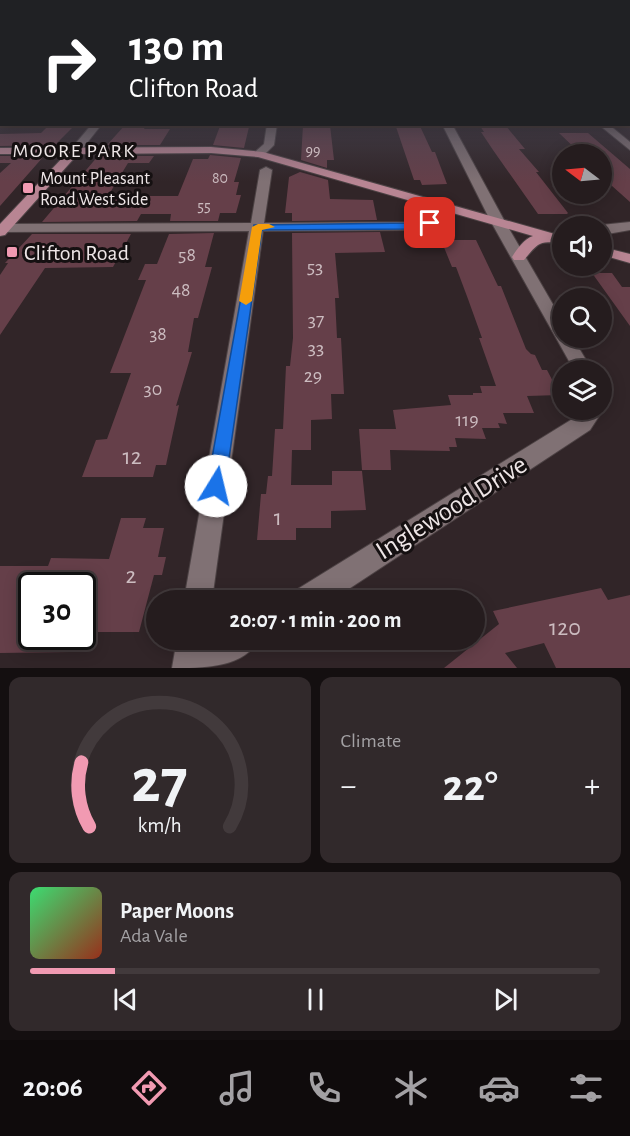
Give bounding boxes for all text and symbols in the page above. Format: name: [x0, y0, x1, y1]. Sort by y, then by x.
icon: right: [30, 24, 108, 102]
text: 130 m: [129, 26, 224, 68]
text: Clifton Road: [129, 75, 258, 102]
district label: MOORE PARK: [12, 141, 136, 161]
house number: 99: [305, 143, 321, 159]
north arrow: [552, 144, 612, 204]
map controls: [552, 144, 612, 420]
place label: Mount Pleasant Road West Side: [40, 170, 150, 209]
house number: 80: [212, 170, 228, 186]
marker: Mount Pleasant Road West Side: [21, 181, 35, 195]
pin: [404, 197, 455, 248]
house number: 55: [197, 198, 211, 214]
icon: arrive: [413, 206, 446, 239]
button: sound: [552, 216, 612, 276]
place label: Clifton Road: [24, 242, 129, 264]
marker: Clifton Road: [5, 245, 19, 259]
house number: 58: [178, 245, 196, 265]
house number: 53: [307, 257, 323, 277]
house number: 48: [171, 280, 191, 300]
button: search: [552, 288, 612, 348]
house number: 37: [308, 310, 324, 330]
house number: 38: [149, 324, 167, 344]
house number: 33: [308, 338, 324, 358]
button: layers: [552, 360, 612, 420]
house number: 29: [304, 366, 322, 386]
house number: 30: [144, 379, 162, 399]
house number: 119: [455, 410, 479, 430]
house number: 12: [122, 445, 142, 469]
street label: Inglewood Drive: [371, 450, 531, 564]
position arrow: [184, 454, 248, 518]
house number: 1: [274, 506, 282, 530]
house number: 2: [126, 564, 137, 588]
speed limit sign: 30: [18, 572, 96, 650]
text: 20:07 · 1 min · 200 m: [230, 609, 401, 631]
house number: 120: [549, 616, 581, 640]
text: Climate: [341, 731, 401, 751]
text: 27: [132, 751, 188, 813]
text: 22°: [442, 764, 498, 809]
text: −: [341, 770, 356, 803]
text: +: [584, 770, 600, 803]
text: km/h: [138, 815, 182, 836]
text: Paper Moons: [120, 900, 234, 922]
text: Ada Vale: [120, 926, 188, 946]
icon: previous: [109, 983, 142, 1016]
icon: pause: [299, 983, 332, 1016]
icon: next: [489, 983, 522, 1016]
icon: directions: [128, 1067, 170, 1109]
icon: music: [216, 1067, 258, 1109]
icon: phone: [303, 1067, 345, 1109]
icon: climate: [390, 1067, 432, 1109]
icon: car: [478, 1067, 520, 1109]
icon: filters: [565, 1067, 607, 1109]
text: 20:06: [23, 1074, 83, 1101]

